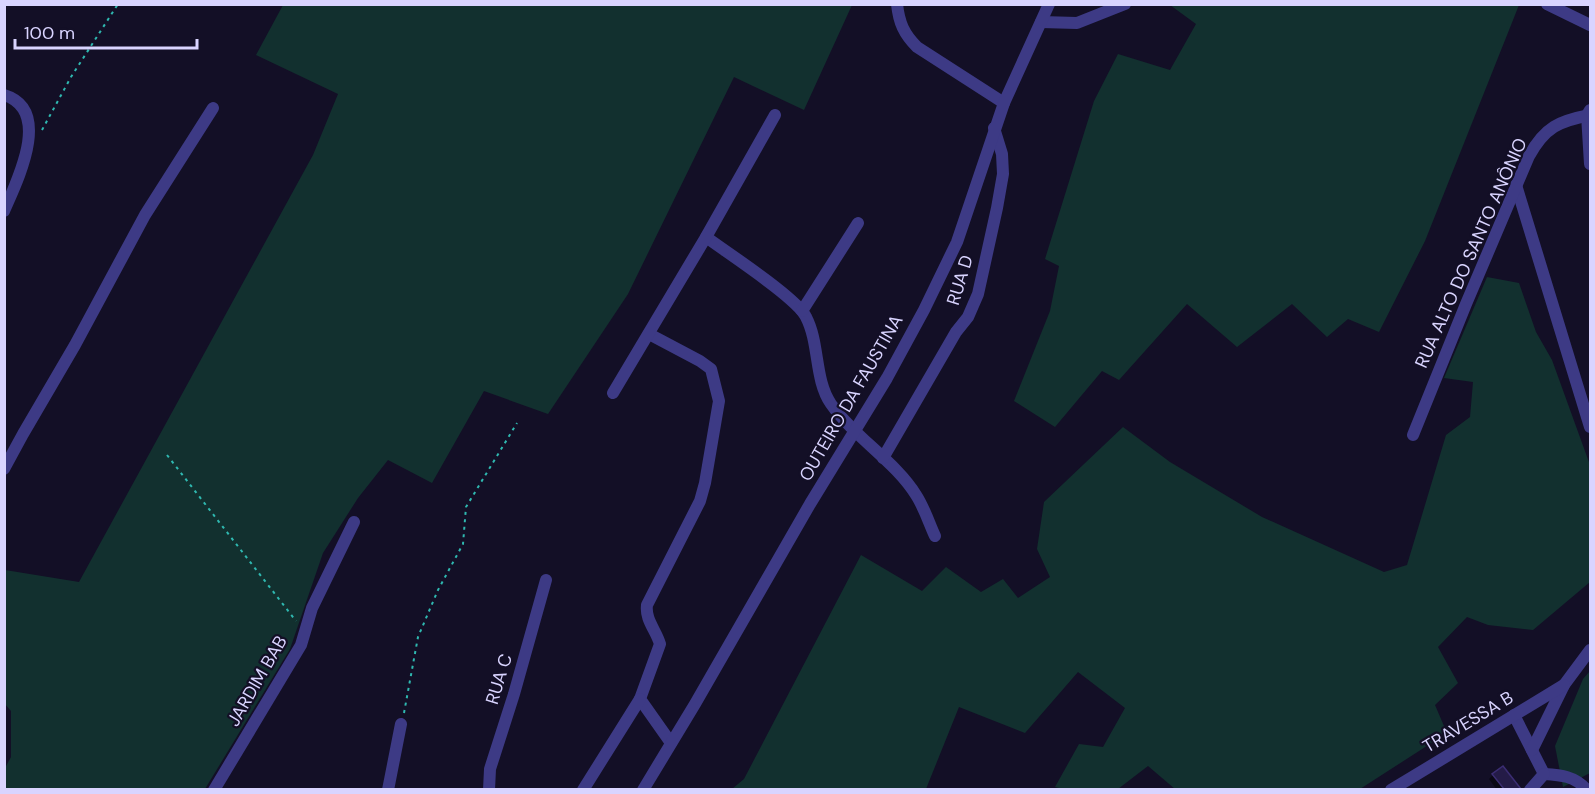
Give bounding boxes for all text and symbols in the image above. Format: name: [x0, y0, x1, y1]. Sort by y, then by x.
scale bar: [15, 12, 196, 50]
text: 100 m: [24, 21, 75, 45]
street label: RUA ALTO DO SANTO ANÔNIO: [1409, 134, 1533, 372]
street label: RUA D: [941, 252, 979, 308]
street label: OUTEIRO DA FAUSTINA: [794, 310, 908, 486]
street label: JARDIM BAB: [221, 631, 293, 731]
street label: RUA C: [480, 651, 518, 707]
street label: TRAVESSA B: [1418, 685, 1518, 758]

